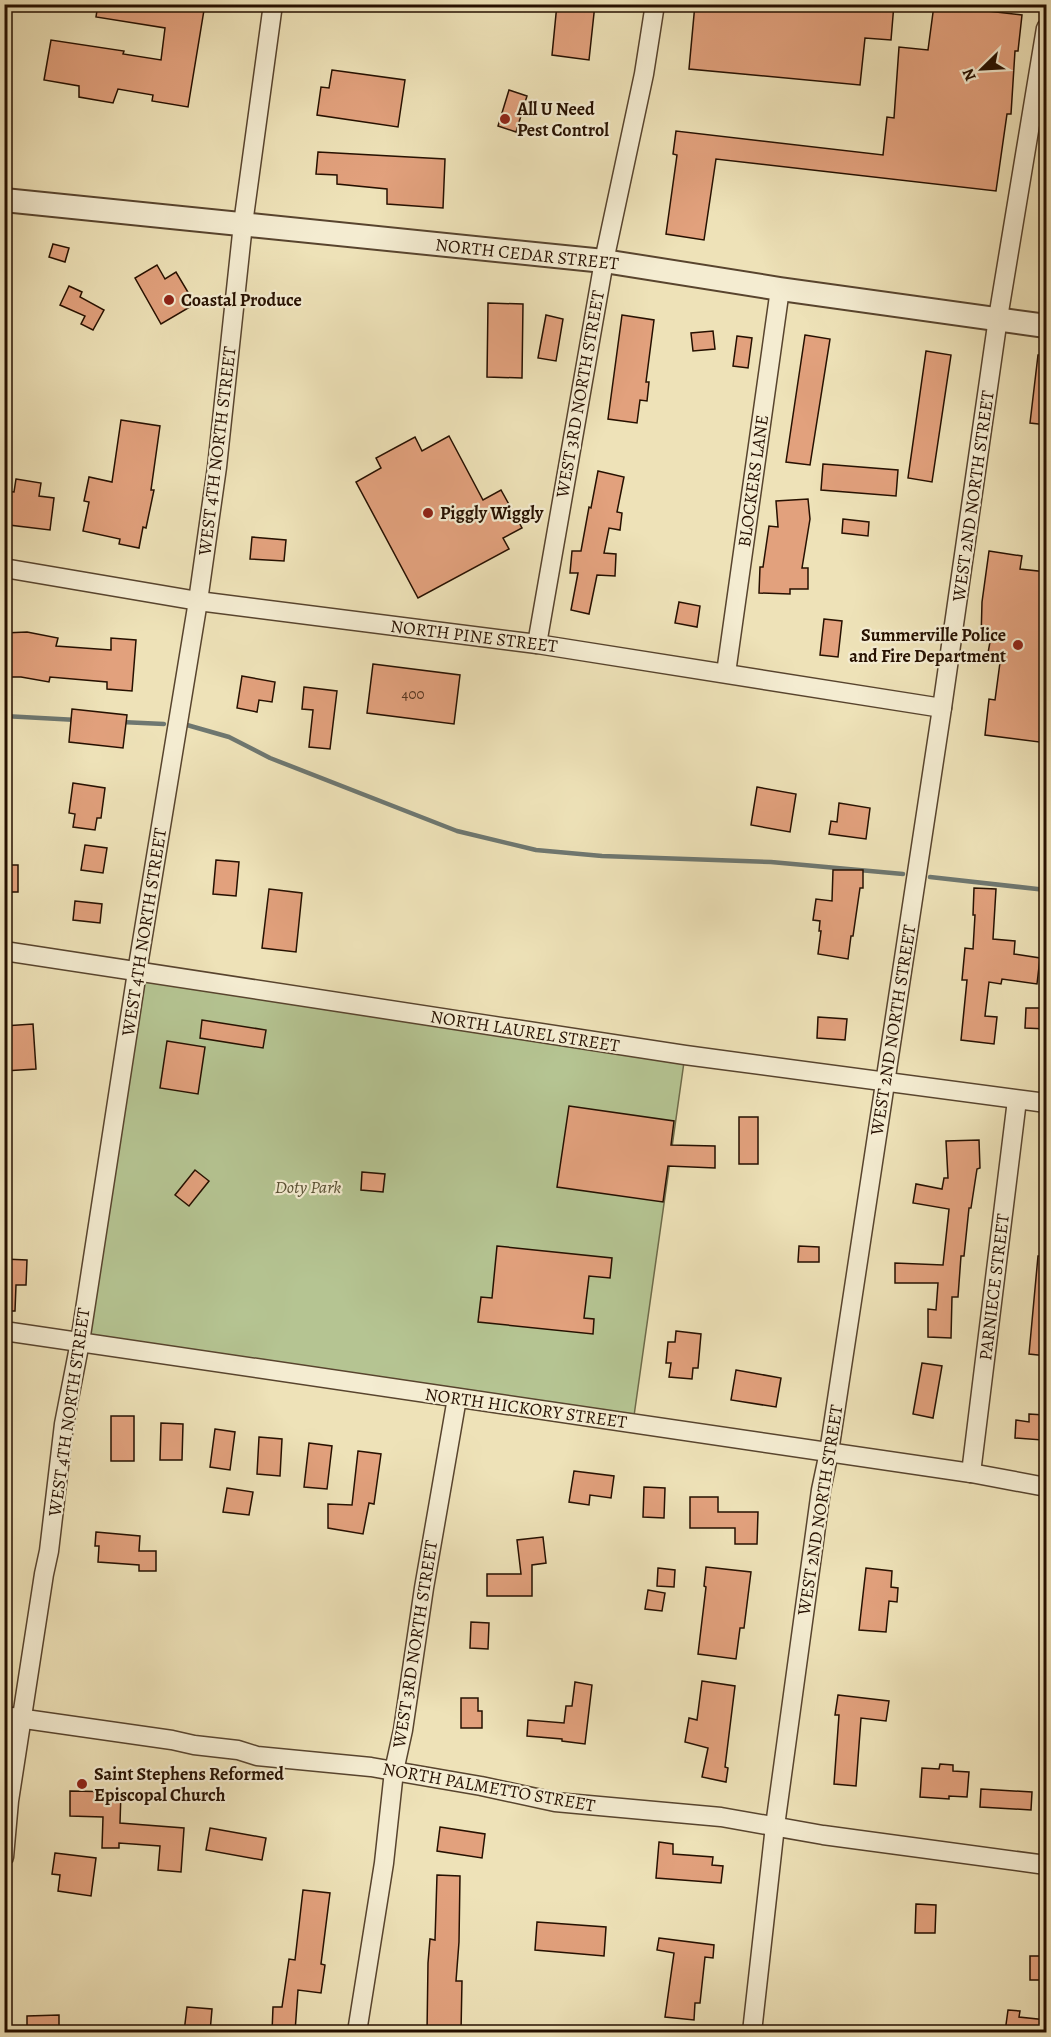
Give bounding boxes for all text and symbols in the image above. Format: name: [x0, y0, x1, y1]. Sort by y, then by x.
north arrow: [952, 39, 1012, 99]
text: N: [957, 65, 982, 84]
place label: All U Need Pest Control: [516, 97, 609, 142]
marker: All U Need Pest Control: [498, 112, 512, 126]
street label: NORTH CEDAR STREET: [434, 232, 620, 276]
place label: Coastal Produce: [181, 288, 302, 312]
street label: WEST 3RD NORTH STREET: [550, 288, 610, 500]
marker: Coastal Produce: [162, 293, 176, 307]
street label: WEST 4TH NORTH STREET: [192, 345, 242, 558]
street label: WEST 2ND NORTH STREET: [946, 389, 1000, 604]
street label: BLOCKERS LANE: [732, 413, 774, 549]
place label: Piggly Wiggly: [440, 501, 544, 525]
marker: Piggly Wiggly: [421, 506, 435, 520]
street label: NORTH PINE STREET: [389, 614, 559, 658]
place label: Summerville Police and Fire Department: [849, 623, 1006, 668]
marker: Summerville Police and Fire Department: [1011, 638, 1025, 652]
house number: 400: [402, 684, 424, 704]
street label: WEST 4TH NORTH STREET: [116, 826, 172, 1039]
street label: WEST 2ND NORTH STREET: [864, 923, 922, 1138]
street label: NORTH LAUREL STREET: [429, 1004, 622, 1058]
park label: Doty Park: [275, 1175, 341, 1199]
street label: PARNIECE STREET: [973, 1212, 1015, 1362]
street label: WEST 4TH NORTH STREET: [42, 1306, 96, 1519]
street label: NORTH HICKORY STREET: [423, 1382, 629, 1434]
street label: WEST 2ND NORTH STREET: [791, 1403, 849, 1618]
street label: WEST 3RD NORTH STREET: [387, 1538, 443, 1751]
street label: NORTH PALMETTO STREET: [381, 1756, 597, 1818]
place label: Saint Stephens Reformed Episcopal Church: [94, 1762, 284, 1807]
marker: Saint Stephens Reformed Episcopal Church: [75, 1777, 89, 1791]

